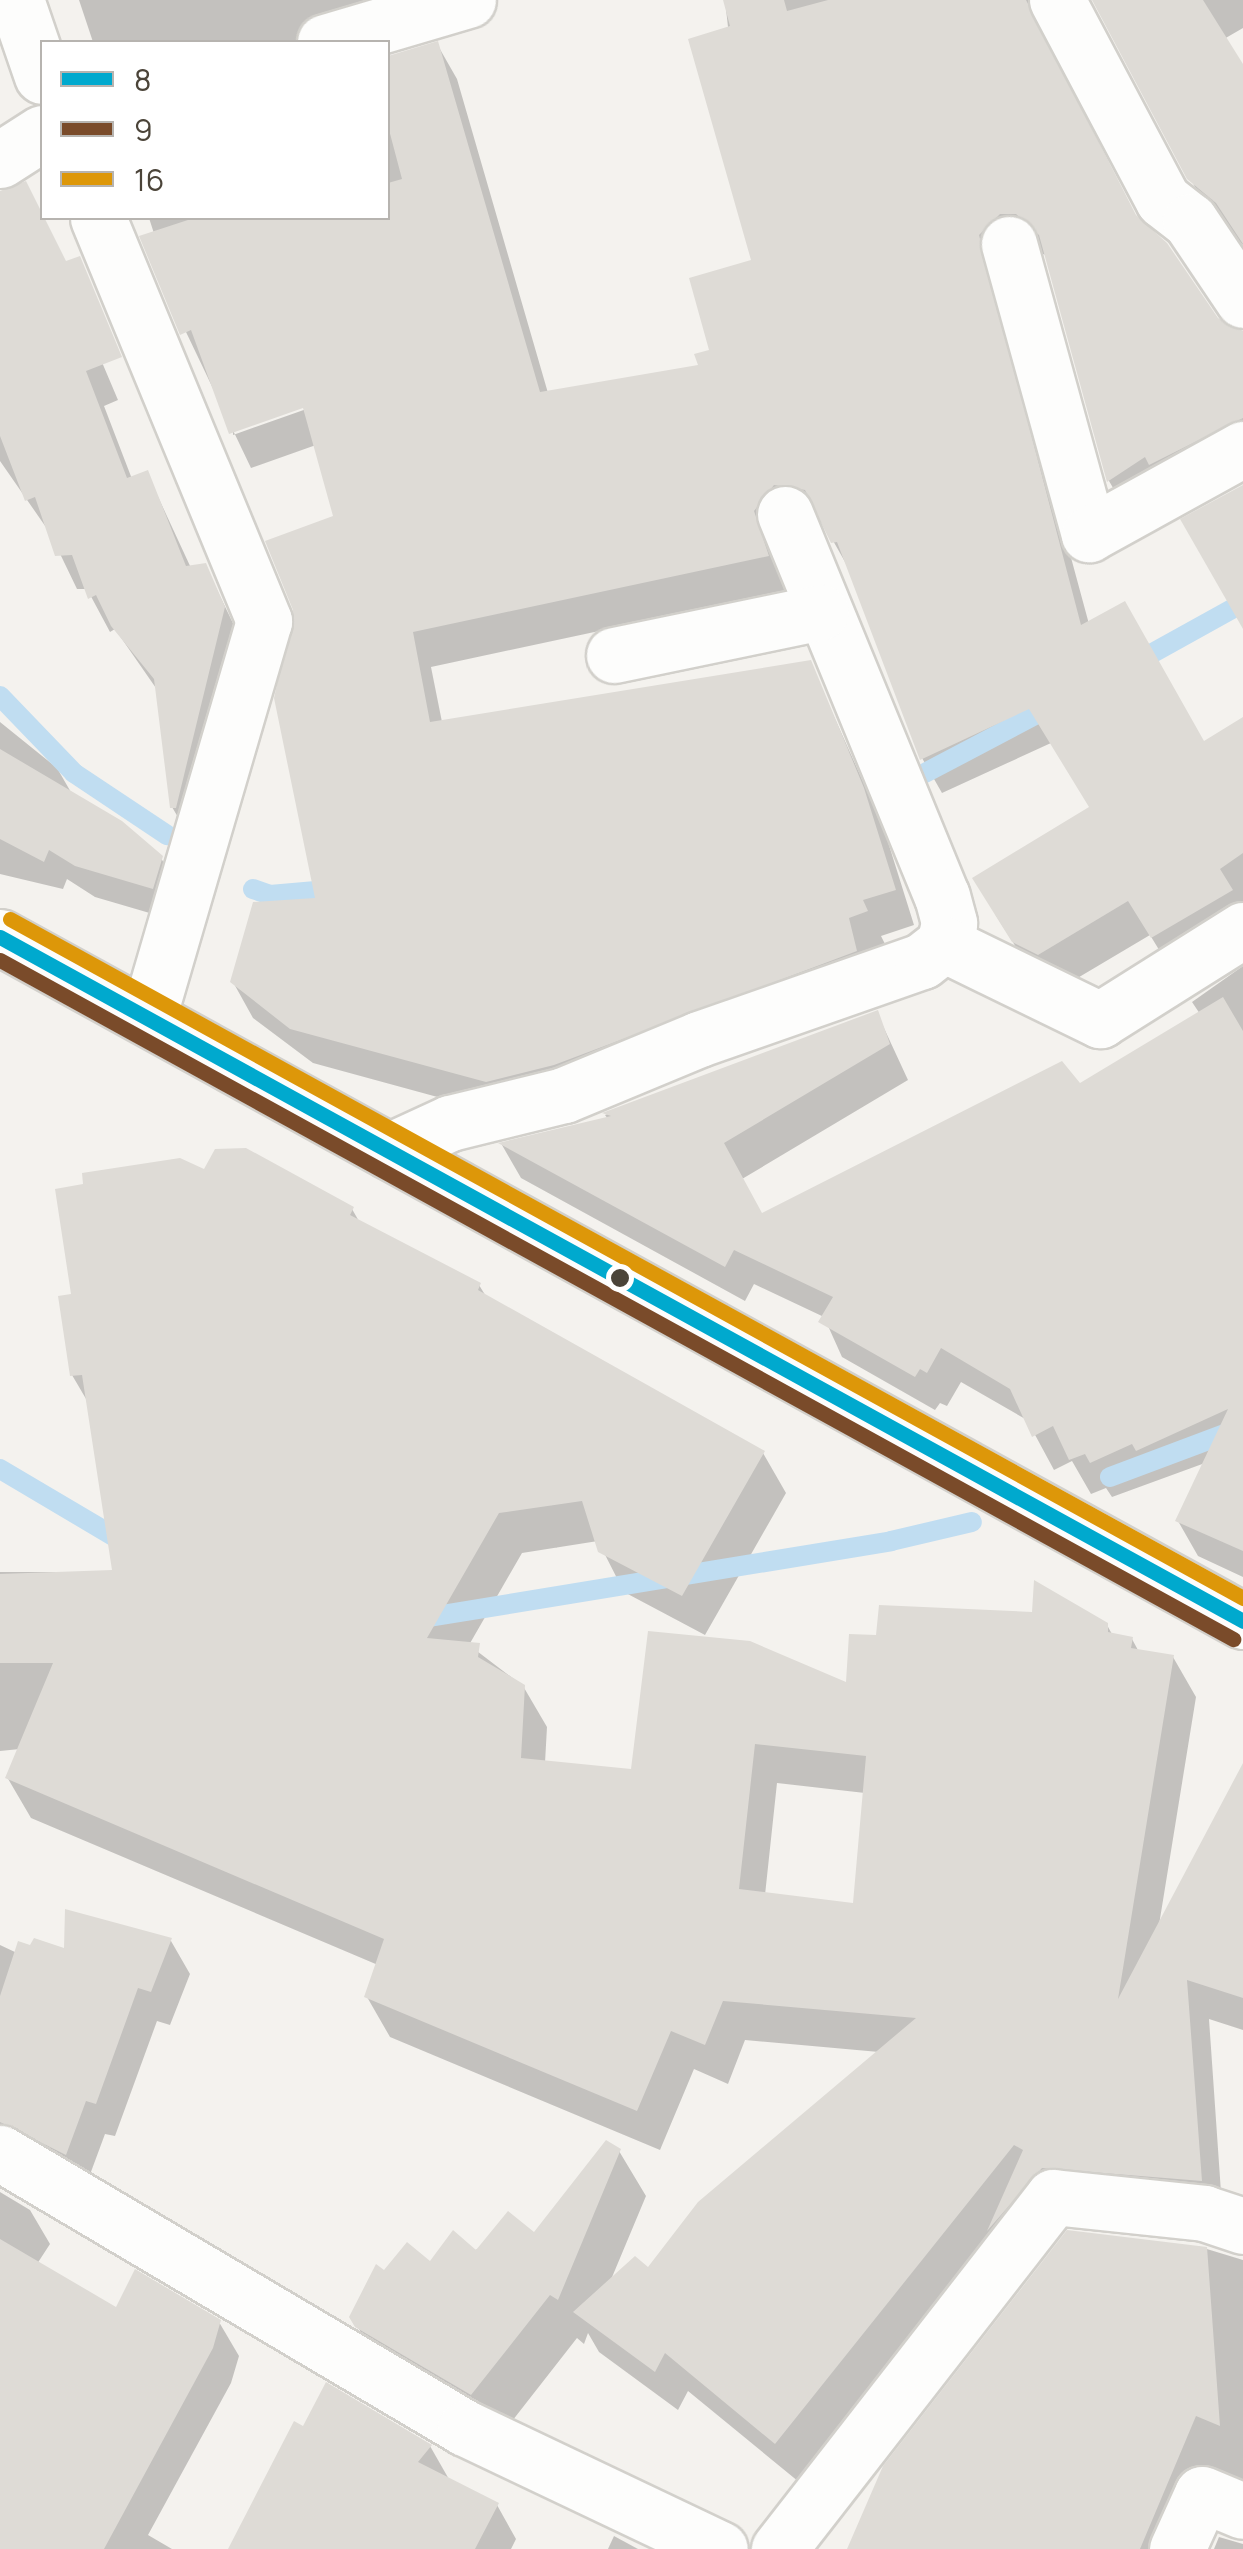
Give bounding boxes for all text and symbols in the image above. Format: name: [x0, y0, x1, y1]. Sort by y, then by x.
legend: [40, 40, 390, 220]
text: 8: [134, 59, 151, 100]
text: 9: [134, 109, 153, 150]
text: 16: [134, 159, 164, 200]
unlabelled marker: [610, 1268, 630, 1288]

